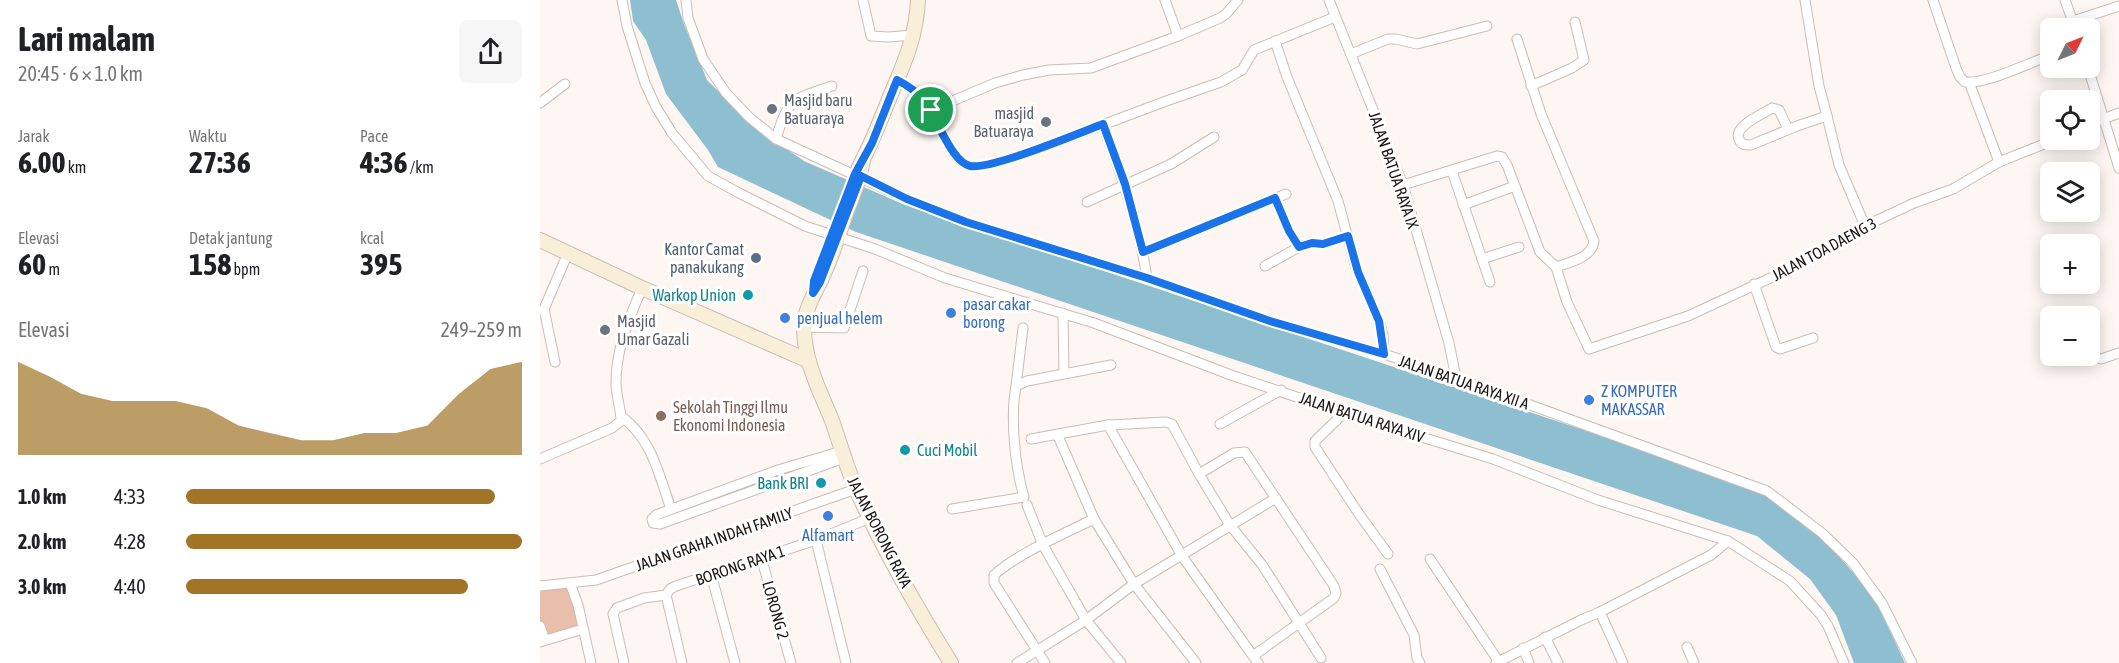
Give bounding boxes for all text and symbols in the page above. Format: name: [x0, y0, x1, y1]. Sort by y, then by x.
north arrow: [2040, 18, 2100, 78]
map controls: [2040, 18, 2100, 366]
text: Lari malam: [18, 20, 155, 58]
button: share: [459, 20, 522, 83]
text: 20:45 · 6 × 1.0 km: [18, 62, 143, 85]
pin: [905, 84, 956, 135]
button: locate: [2040, 90, 2100, 150]
place label: Masjid baru Batuaraya: [784, 91, 852, 128]
icon: arrive: [914, 93, 947, 126]
marker: Masjid baru Batuaraya: [765, 102, 779, 116]
place label: masjid Batuaraya: [973, 104, 1034, 141]
street label: JALAN BATUA RAYA IX: [1366, 109, 1423, 232]
marker: masjid Batuaraya: [1039, 115, 1053, 129]
text: Jarak: [18, 127, 49, 145]
text: Waktu: [189, 127, 227, 145]
text: Pace: [360, 127, 388, 145]
text: 6.00: [18, 145, 66, 179]
text: 27:36: [189, 145, 251, 179]
text: 4:36: [360, 145, 408, 179]
text: km: [66, 158, 86, 176]
text: /km: [408, 158, 434, 176]
button: layers: [2040, 162, 2100, 222]
street label: JALAN TOA DAENG 3: [1769, 214, 1879, 284]
text: Elevasi: [18, 229, 59, 247]
text: Detak jantung: [189, 229, 272, 247]
text: kcal: [360, 229, 384, 247]
button: +: [2040, 234, 2100, 294]
place label: Kantor Camat panakukang: [664, 240, 744, 277]
text: 60: [18, 247, 46, 281]
text: 158: [189, 247, 231, 281]
text: 395: [360, 247, 402, 281]
marker: Kantor Camat panakukang: [749, 251, 763, 265]
text: m: [46, 260, 60, 278]
text: bpm: [231, 260, 260, 278]
place label: Warkop Union: [653, 286, 736, 305]
marker: Warkop Union: [741, 288, 755, 302]
place label: pasar cakar borong: [963, 295, 1031, 332]
marker: pasar cakar borong: [944, 306, 958, 320]
button: −: [2040, 306, 2100, 366]
place label: penjual helem: [797, 309, 883, 328]
marker: penjual helem: [778, 311, 792, 325]
place label: Masjid Umar Gazali: [617, 312, 689, 348]
text: Elevasi: [18, 318, 70, 341]
text: 249–259 m: [440, 318, 522, 341]
marker: Masjid Umar Gazali: [598, 323, 612, 337]
street label: JALAN BATUA RAYA XII A: [1396, 351, 1532, 413]
place label: Z KOMPUTER MAKASSAR: [1601, 382, 1677, 418]
street label: JALAN BATUA RAYA XIV: [1297, 388, 1427, 446]
marker: Z KOMPUTER MAKASSAR: [1582, 393, 1596, 407]
place label: Sekolah Tinggi Ilmu Ekonomi Indonesia: [673, 398, 788, 434]
marker: Sekolah Tinggi Ilmu Ekonomi Indonesia: [654, 409, 668, 423]
place label: Cuci Mobil: [917, 441, 978, 459]
marker: Cuci Mobil: [898, 443, 912, 457]
place label: Bank BRI: [757, 474, 809, 492]
street label: JALAN BORONG RAYA: [844, 474, 916, 591]
marker: Bank BRI: [814, 476, 828, 490]
text: 1.0 km: [18, 485, 66, 508]
text: 4:33: [114, 485, 146, 508]
street label: JALAN GRAHA INDAH FAMILY: [633, 503, 796, 574]
marker: Alfamart: [821, 509, 835, 523]
place label: Alfamart: [802, 526, 854, 544]
text: 2.0 km: [18, 530, 66, 553]
text: 4:28: [114, 530, 146, 553]
street label: BORONG RAYA 1: [693, 541, 787, 589]
text: 3.0 km: [18, 575, 66, 598]
text: 4:40: [114, 575, 146, 598]
street label: LORONG 2: [759, 579, 793, 641]

